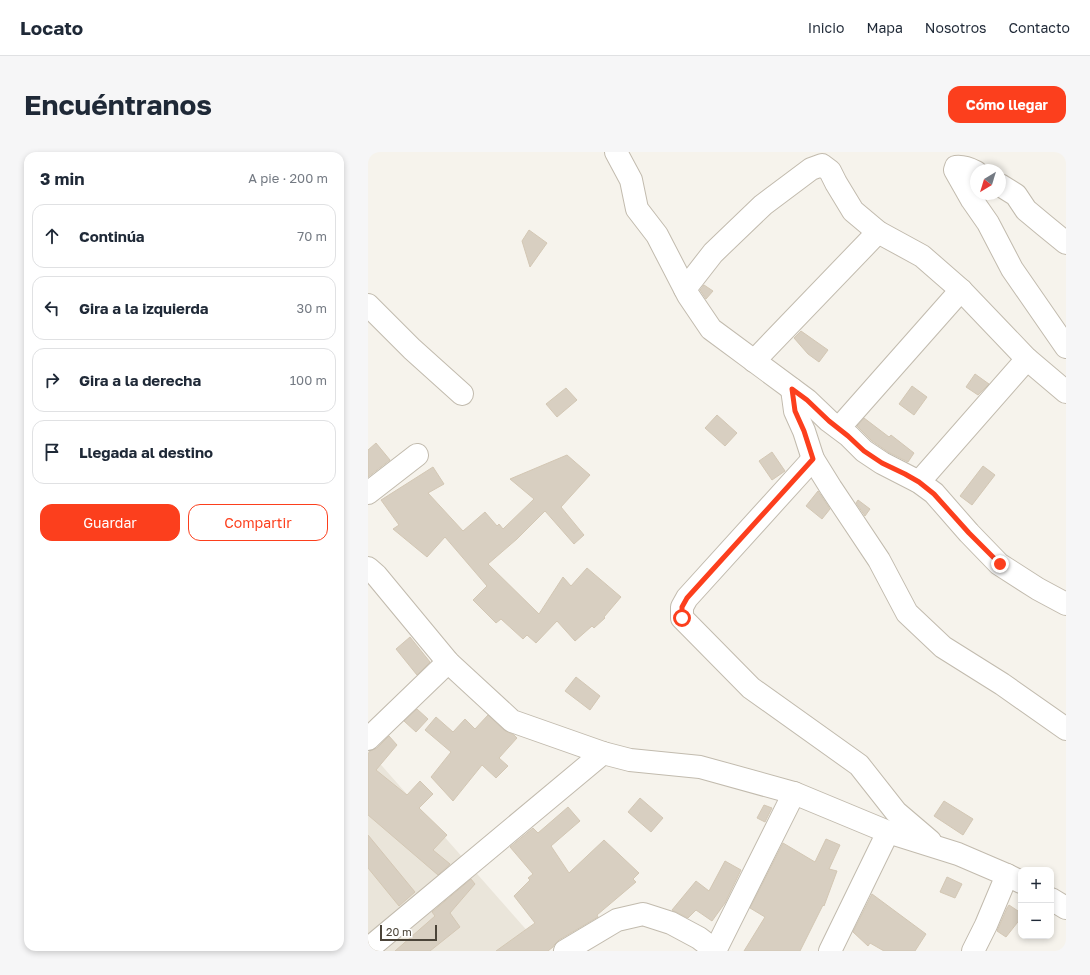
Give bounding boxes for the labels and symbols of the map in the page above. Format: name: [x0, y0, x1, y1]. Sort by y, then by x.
north arrow: [970, 164, 1006, 200]
route end: [991, 555, 1009, 573]
route start: [673, 609, 691, 627]
scale bar: [380, 923, 437, 942]

